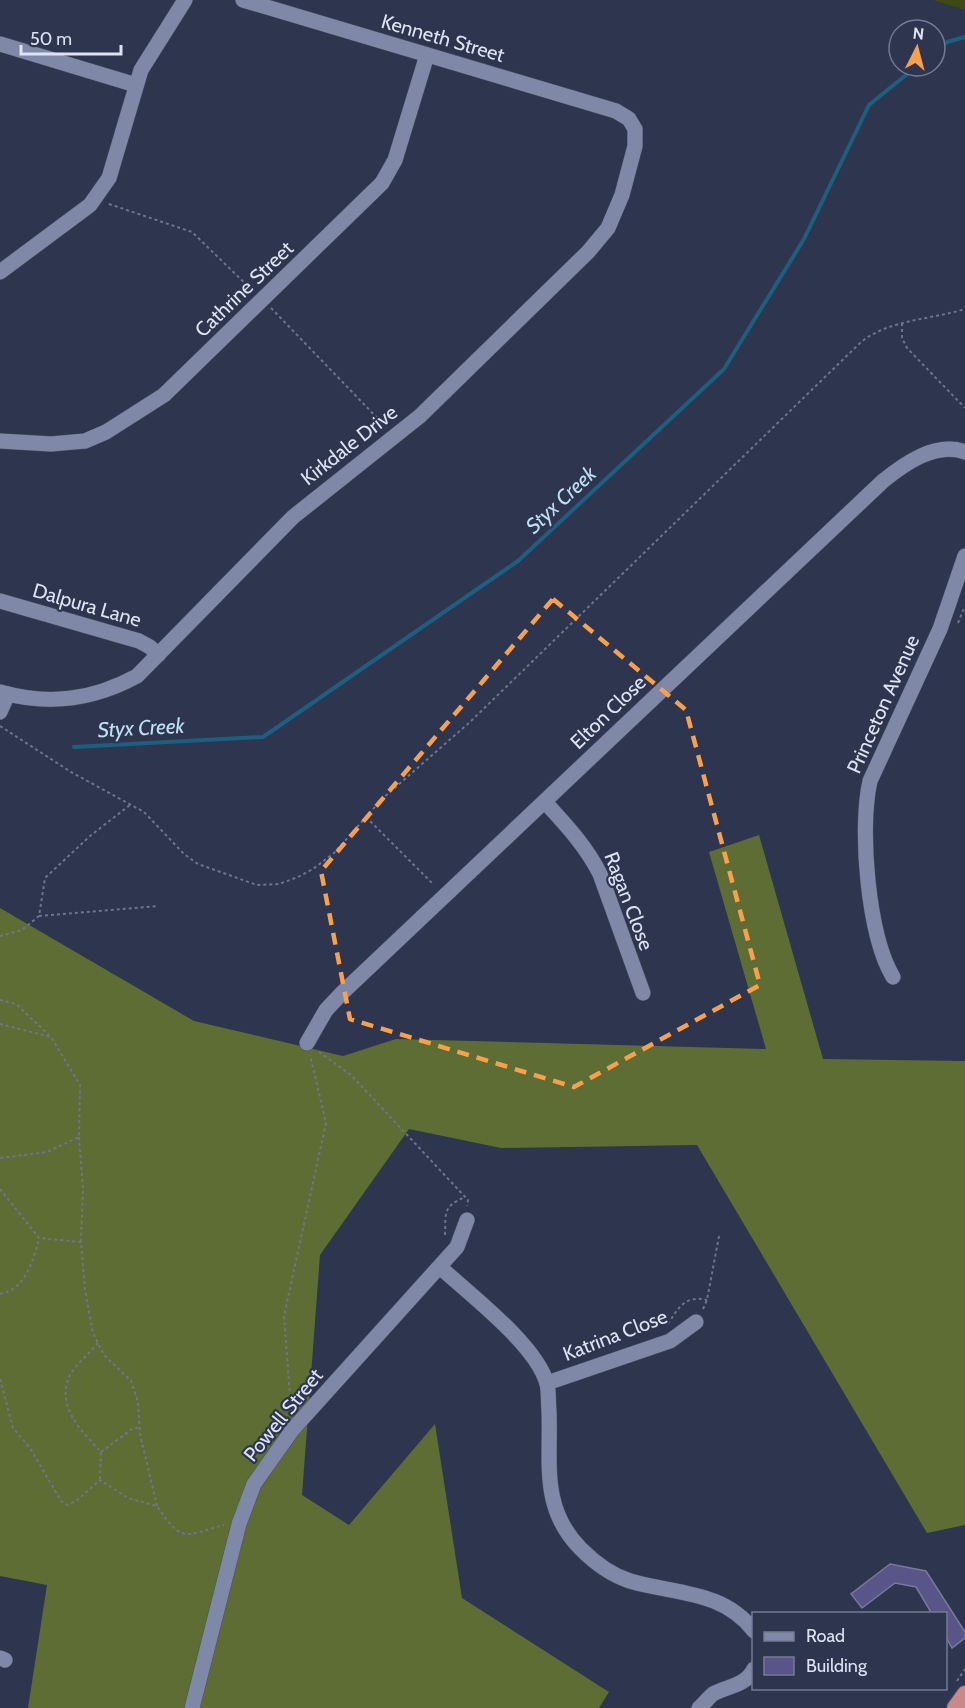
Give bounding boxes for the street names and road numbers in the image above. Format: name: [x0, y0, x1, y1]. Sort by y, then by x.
street label: Kenneth Street: [379, 9, 508, 67]
street label: Cathrine Street: [190, 236, 298, 342]
street label: Kirkdale Drive: [296, 400, 402, 490]
street label: Dalpura Lane: [30, 578, 144, 632]
street label: Princeton Avenue: [842, 631, 924, 777]
street label: Elton Close: [565, 670, 651, 754]
street label: Ragan Close: [599, 848, 659, 954]
street label: Katrina Close: [559, 1304, 671, 1366]
street label: Powell Street: [238, 1364, 328, 1466]

